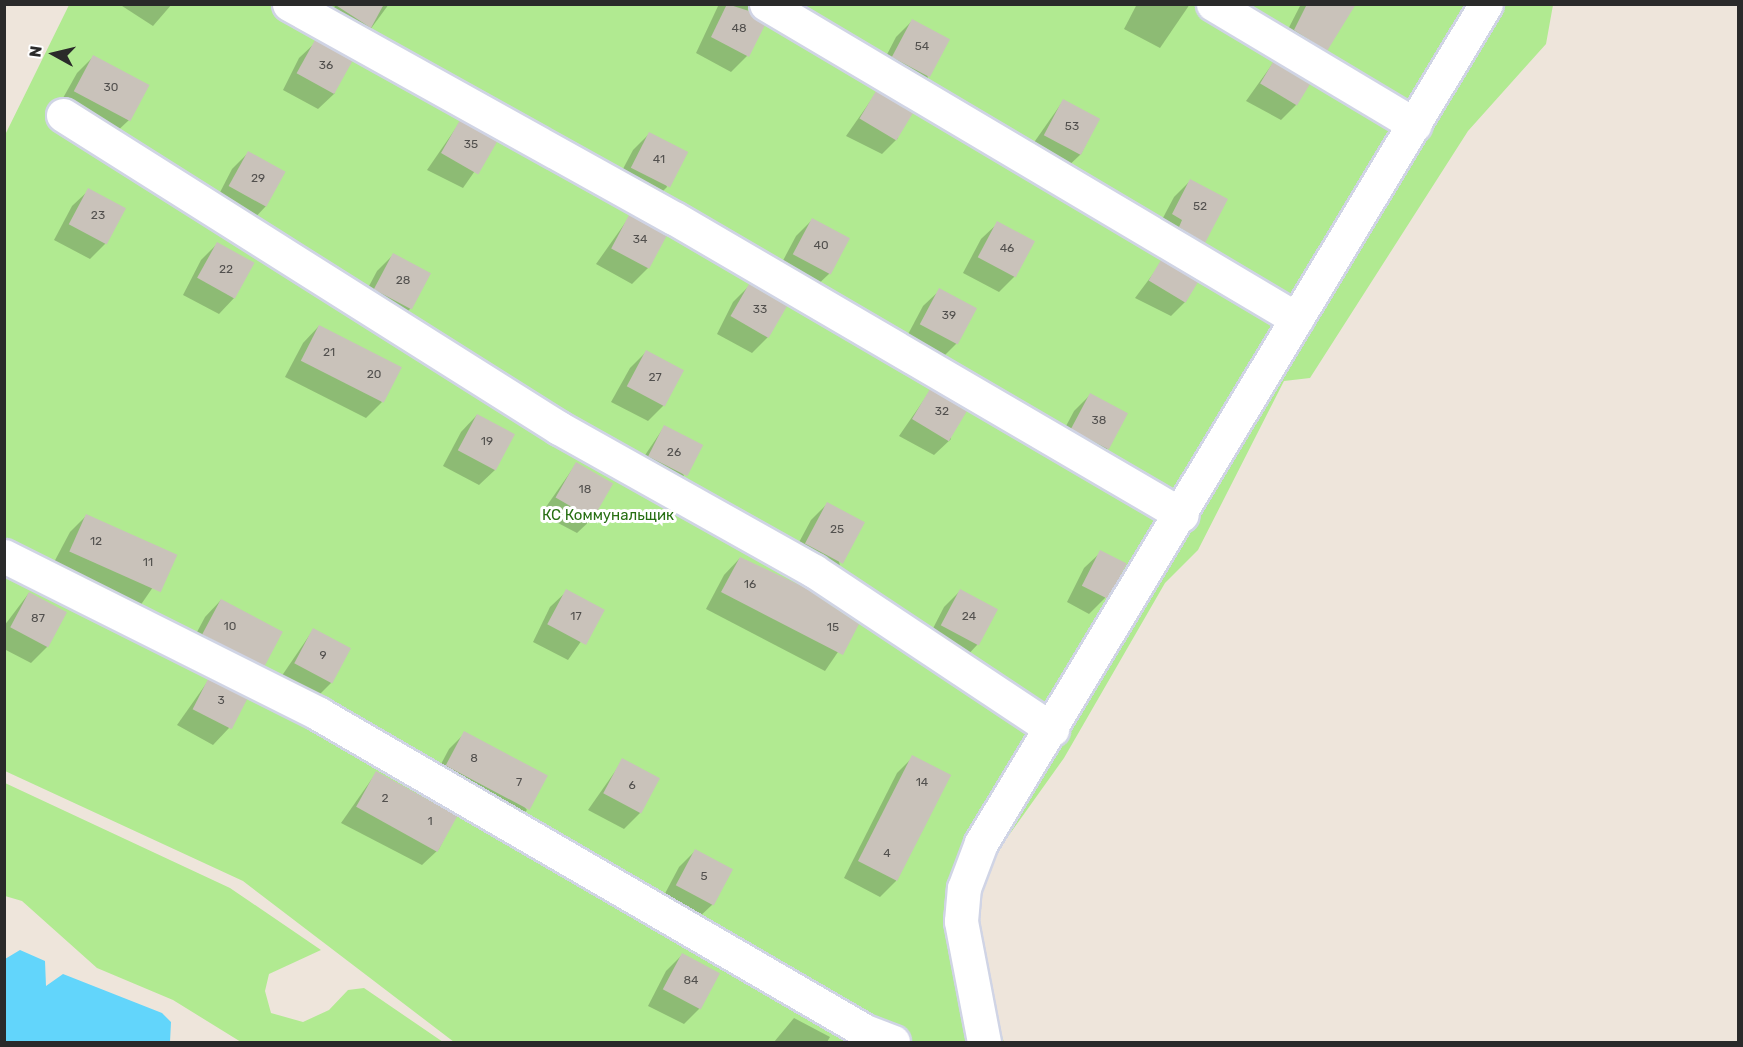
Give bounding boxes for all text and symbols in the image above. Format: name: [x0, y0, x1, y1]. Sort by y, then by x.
house number: 48: [731, 22, 747, 36]
north arrow: [24, 24, 84, 84]
house number: 54: [915, 40, 929, 54]
text: N: [25, 44, 46, 58]
house number: 36: [319, 59, 333, 73]
house number: 30: [104, 81, 118, 95]
house number: 53: [1065, 120, 1079, 134]
house number: 35: [464, 138, 478, 152]
house number: 41: [653, 153, 665, 167]
house number: 29: [251, 172, 265, 186]
house number: 52: [1193, 200, 1207, 214]
house number: 23: [91, 209, 105, 223]
house number: 34: [633, 233, 647, 247]
house number: 40: [813, 239, 829, 253]
house number: 46: [1000, 242, 1014, 256]
house number: 22: [219, 263, 233, 277]
house number: 28: [396, 274, 410, 288]
house number: 33: [753, 303, 767, 317]
house number: 39: [942, 309, 956, 323]
house number: 21: [323, 346, 335, 360]
house number: 20: [367, 368, 381, 382]
house number: 27: [648, 371, 662, 385]
house number: 32: [935, 405, 949, 419]
house number: 38: [1092, 414, 1106, 428]
house number: 19: [481, 435, 493, 449]
house number: 26: [667, 446, 681, 460]
house number: 18: [579, 483, 591, 497]
park label: КС Коммунальщик: [542, 507, 674, 525]
house number: 25: [830, 523, 844, 537]
house number: 12: [90, 535, 102, 549]
house number: 11: [143, 556, 153, 570]
house number: 16: [744, 578, 756, 592]
house number: 17: [570, 610, 582, 624]
house number: 24: [962, 610, 976, 624]
house number: 87: [31, 612, 45, 626]
house number: 10: [224, 620, 236, 634]
house number: 15: [827, 621, 839, 635]
house number: 9: [319, 649, 327, 663]
house number: 3: [217, 694, 225, 708]
house number: 8: [470, 752, 478, 766]
house number: 7: [516, 776, 522, 790]
house number: 14: [916, 776, 928, 790]
house number: 6: [628, 779, 636, 793]
house number: 2: [381, 792, 389, 806]
house number: 1: [427, 815, 433, 829]
house number: 4: [883, 847, 891, 861]
house number: 5: [700, 870, 708, 884]
house number: 84: [683, 974, 699, 988]

